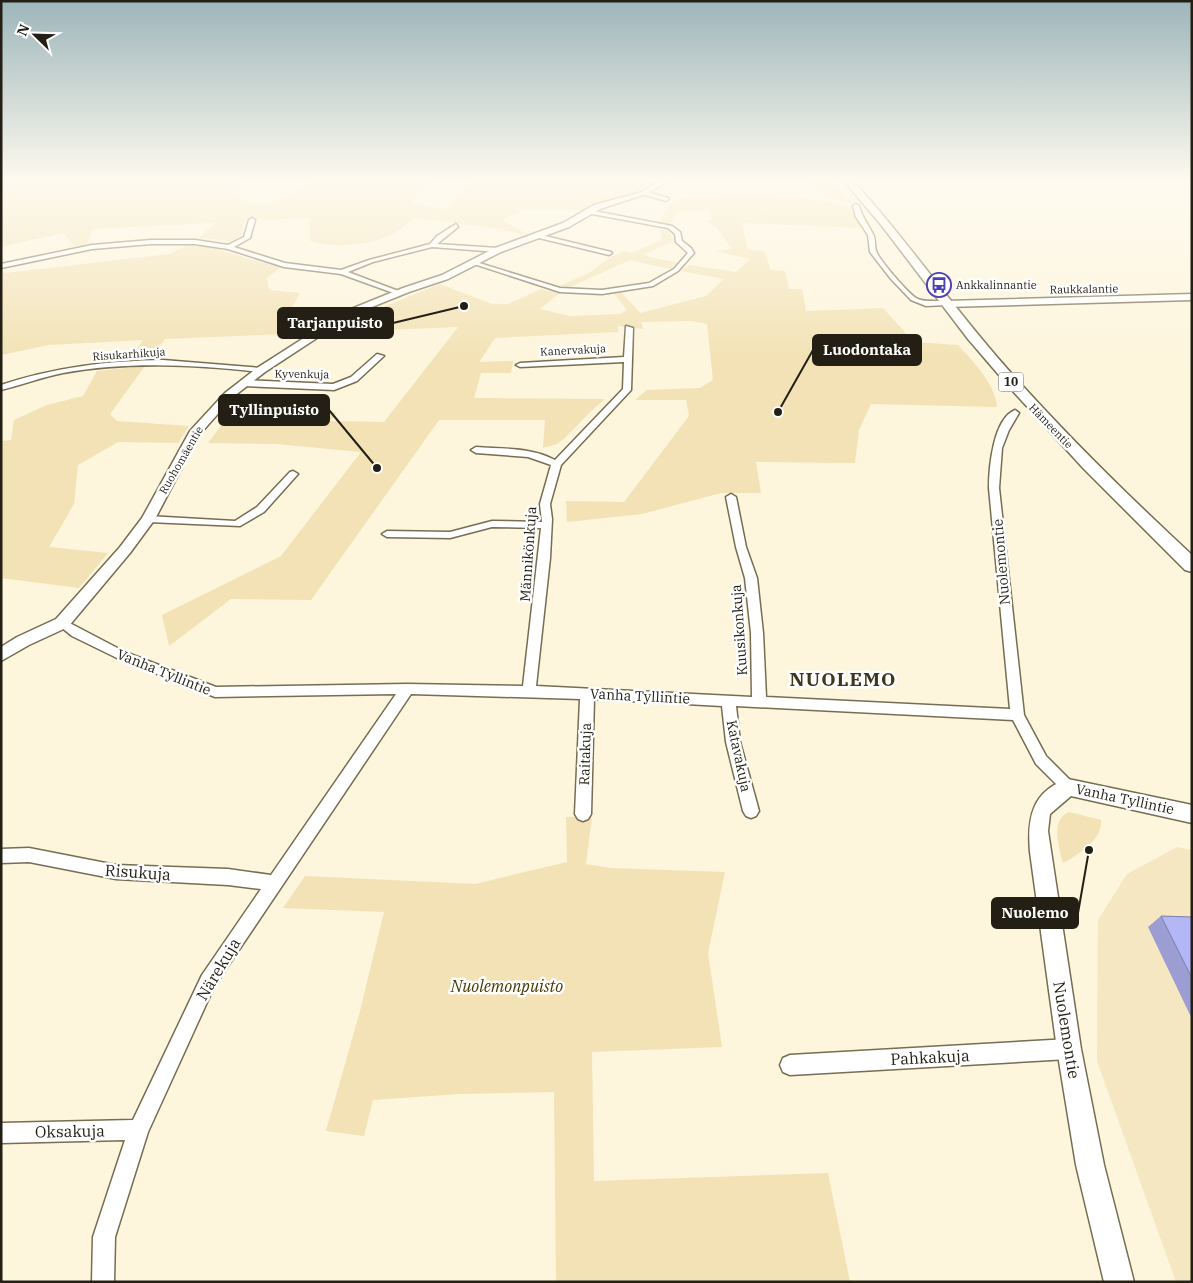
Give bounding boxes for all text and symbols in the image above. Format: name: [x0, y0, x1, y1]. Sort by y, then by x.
north arrow: [10, 10, 60, 60]
text: N: [13, 21, 33, 39]
bus stop icon: Ankkalinnantie: [926, 272, 952, 298]
place label: Ankkalinnantie: [956, 278, 1037, 292]
street label: Raukkalantie: [1050, 281, 1119, 297]
callout: Tarjanpuisto: [278, 308, 393, 338]
text: Tarjanpuisto: [287, 313, 383, 332]
callout: Luodontaka: [813, 335, 921, 365]
text: Luodontaka: [823, 340, 911, 359]
street label: Kanervakuja: [540, 341, 606, 359]
street label: Risukarhikuja: [92, 344, 166, 364]
street label: Kyvenkuja: [274, 367, 330, 381]
road number: 10: [998, 372, 1024, 392]
callout: Tyllinpuisto: [219, 395, 329, 425]
text: Tyllinpuisto: [229, 400, 319, 419]
street label: Hämeentie: [1026, 401, 1076, 452]
street label: Ruohomäentie: [156, 423, 206, 496]
street label: Männikönkuja: [516, 505, 540, 602]
street label: Nuolemontie: [988, 518, 1014, 606]
street label: Kuusikonkuja: [727, 583, 751, 676]
street label: Vanha Tyllintie: [114, 645, 214, 699]
district label: NUOLEMO: [790, 667, 896, 691]
street label: Vanha Tyllintie: [590, 684, 690, 708]
street label: Katavakuja: [723, 718, 755, 794]
street label: Raitakuja: [575, 722, 595, 786]
street label: Vanha Tyllintie: [1074, 780, 1176, 818]
street label: Risukuja: [104, 860, 172, 884]
callout: Nuolemo: [992, 898, 1078, 928]
text: Nuolemo: [1002, 903, 1069, 922]
street label: Närekuja: [192, 934, 245, 1004]
park label: Nuolemonpuisto: [450, 976, 563, 996]
street label: Nuolemontie: [1049, 980, 1085, 1080]
street label: Pahkakuja: [890, 1045, 970, 1069]
street label: Oksakuja: [35, 1120, 105, 1142]

